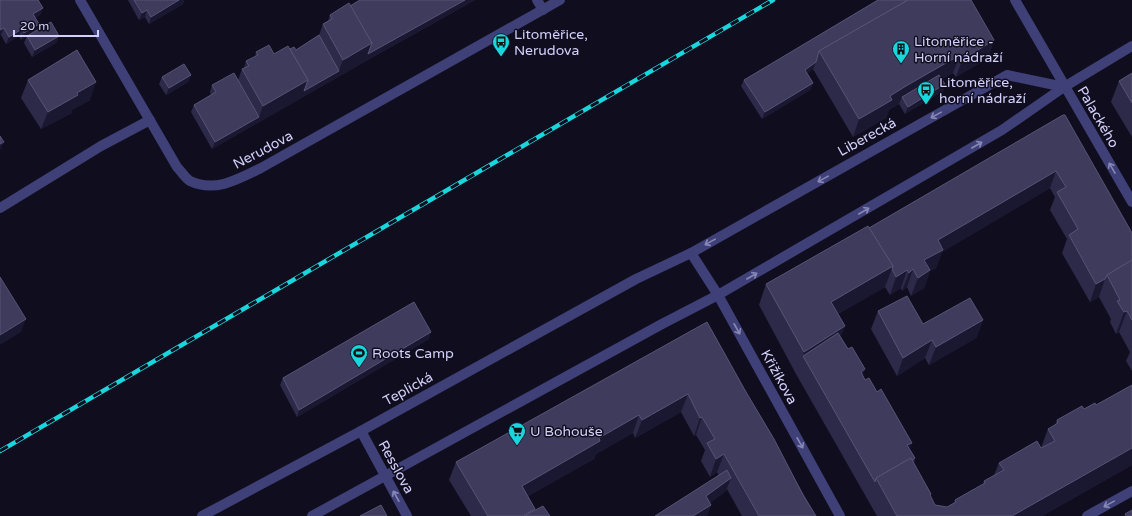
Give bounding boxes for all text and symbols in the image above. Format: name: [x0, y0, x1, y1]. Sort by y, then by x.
scale bar: [14, 12, 98, 38]
text: 20 m: [20, 19, 49, 33]
place label: Litoměřice, Nerudova: [514, 26, 588, 59]
bus stop icon: Litoměřice, Nerudova: [491, 32, 511, 57]
place label: Litoměřice - Horní nádraží: [914, 33, 1003, 66]
building icon: Litoměřice - Horní nádraží: [891, 39, 911, 64]
place label: Litoměřice, horní nádraží: [939, 74, 1026, 107]
bus stop icon: Litoměřice, horní nádraží: [916, 80, 936, 105]
street label: Palackého: [1074, 83, 1122, 151]
one-way arrow: [930, 111, 942, 119]
street label: Liberecká: [835, 114, 899, 160]
street label: Nerudova: [230, 127, 296, 173]
one-way arrow: [971, 141, 983, 149]
one-way arrow: [1108, 162, 1116, 174]
one-way arrow: [817, 175, 829, 183]
one-way arrow: [858, 206, 870, 214]
one-way arrow: [704, 239, 716, 247]
one-way arrow: [746, 271, 758, 279]
one-way arrow: [733, 323, 741, 335]
sports icon: Roots Camp: [349, 343, 369, 368]
place label: Roots Camp: [372, 345, 454, 362]
street label: Křižíkova: [757, 347, 801, 407]
street label: Teplická: [380, 368, 436, 410]
supermarket icon: U Bohouše: [507, 421, 527, 446]
place label: U Bohouše: [530, 423, 603, 440]
street label: Resslova: [374, 437, 418, 497]
one-way arrow: [797, 437, 804, 449]
one-way arrow: [391, 490, 399, 502]
one-way arrow: [1104, 500, 1116, 508]

